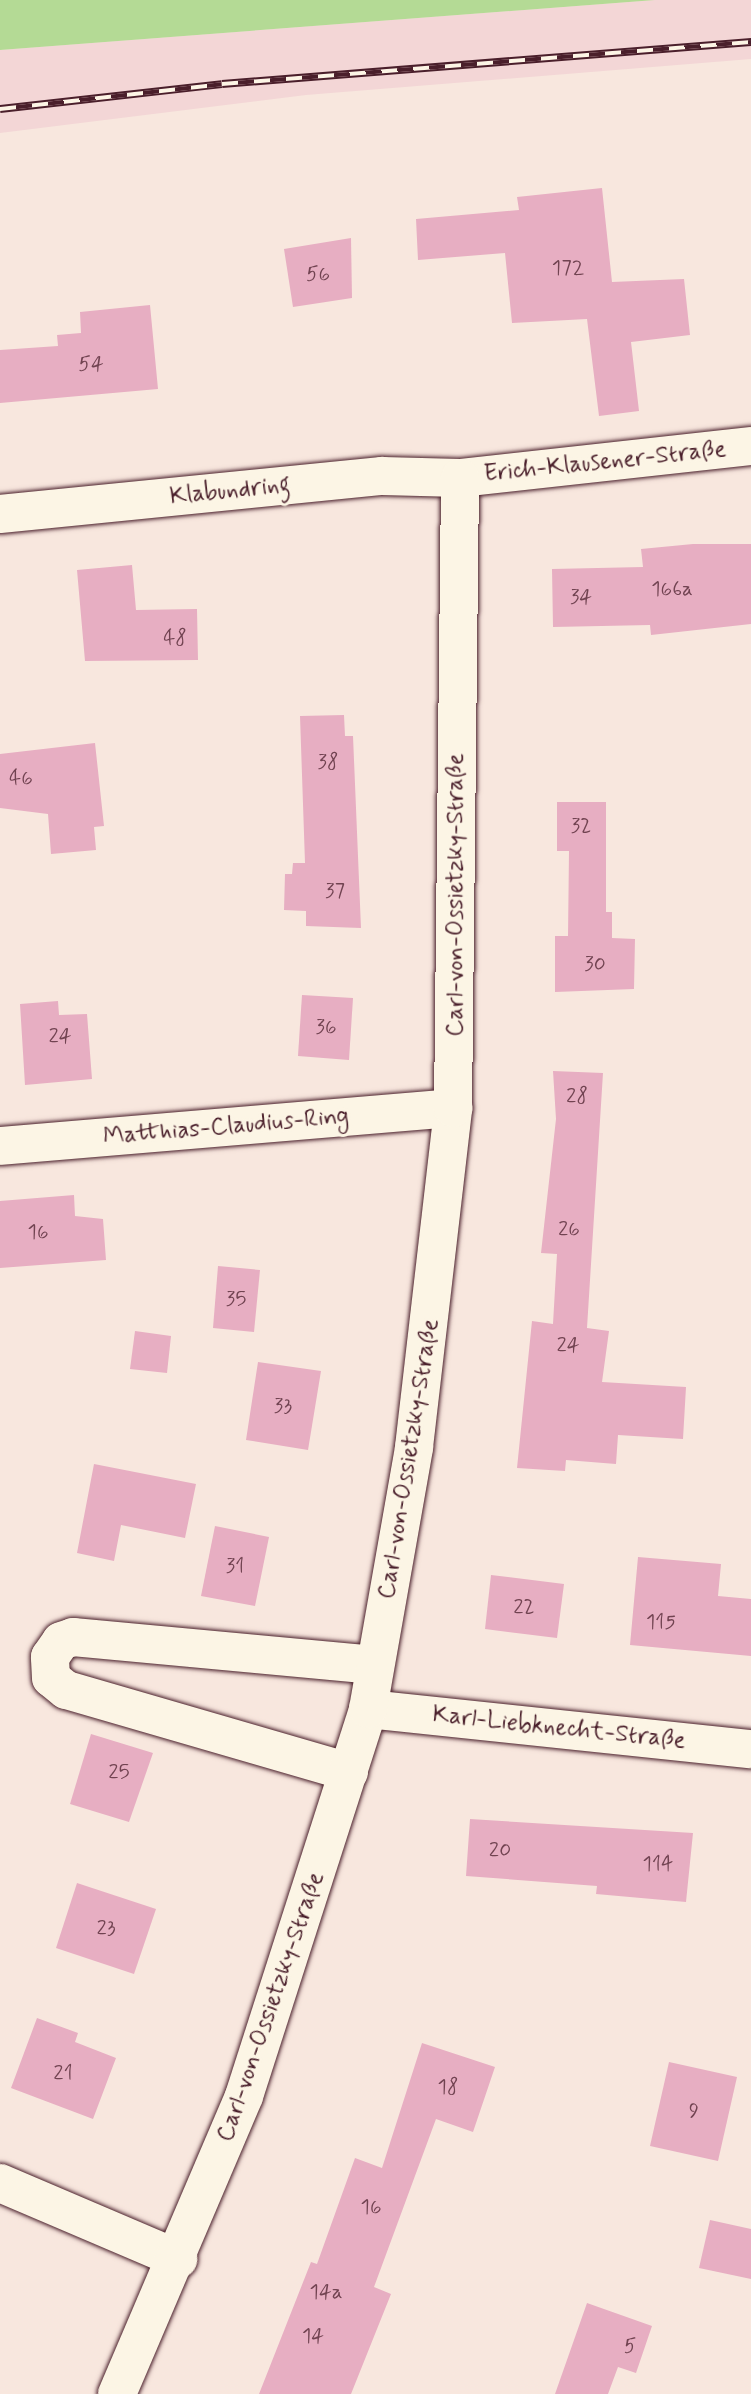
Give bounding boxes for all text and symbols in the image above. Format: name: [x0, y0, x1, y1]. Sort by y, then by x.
house number: 172: [552, 255, 584, 281]
house number: 56: [306, 261, 330, 287]
house number: 54: [78, 351, 104, 377]
street label: Erich-Klausener-Straße: [483, 435, 727, 489]
street label: Klabundring: [168, 470, 292, 512]
house number: 166a: [651, 576, 693, 602]
house number: 34: [570, 584, 592, 610]
house number: 48: [163, 625, 187, 651]
house number: 38: [318, 749, 338, 775]
street label: Carl-von-Ossietzky-Straße: [442, 753, 470, 1037]
house number: 46: [9, 765, 33, 791]
house number: 32: [571, 813, 591, 839]
house number: 37: [325, 878, 345, 904]
house number: 30: [584, 951, 606, 977]
house number: 36: [315, 1014, 337, 1040]
house number: 24: [48, 1023, 72, 1049]
house number: 28: [566, 1083, 588, 1109]
street label: Matthias-Claudius-Ring: [102, 1102, 350, 1152]
house number: 26: [558, 1216, 580, 1242]
house number: 16: [28, 1219, 48, 1245]
house number: 35: [226, 1286, 246, 1312]
street label: Carl-von-Ossietzky-Straße: [373, 1317, 445, 1601]
house number: 24: [556, 1332, 580, 1358]
house number: 33: [274, 1393, 292, 1419]
house number: 31: [226, 1553, 244, 1579]
house number: 22: [513, 1594, 535, 1620]
house number: 115: [646, 1609, 676, 1635]
street label: Karl-Liebknecht-Straße: [431, 1700, 687, 1756]
house number: 25: [108, 1759, 130, 1785]
house number: 20: [489, 1837, 511, 1863]
house number: 114: [643, 1851, 673, 1877]
street label: Carl-von-Ossietzky-Straße: [211, 1868, 331, 2146]
house number: 23: [96, 1915, 116, 1941]
house number: 21: [53, 2060, 73, 2086]
house number: 18: [438, 2074, 458, 2100]
house number: 9: [689, 2098, 699, 2124]
house number: 16: [361, 2194, 381, 2220]
house number: 14a: [310, 2279, 342, 2305]
house number: 14: [302, 2323, 324, 2349]
house number: 5: [624, 2333, 636, 2359]

